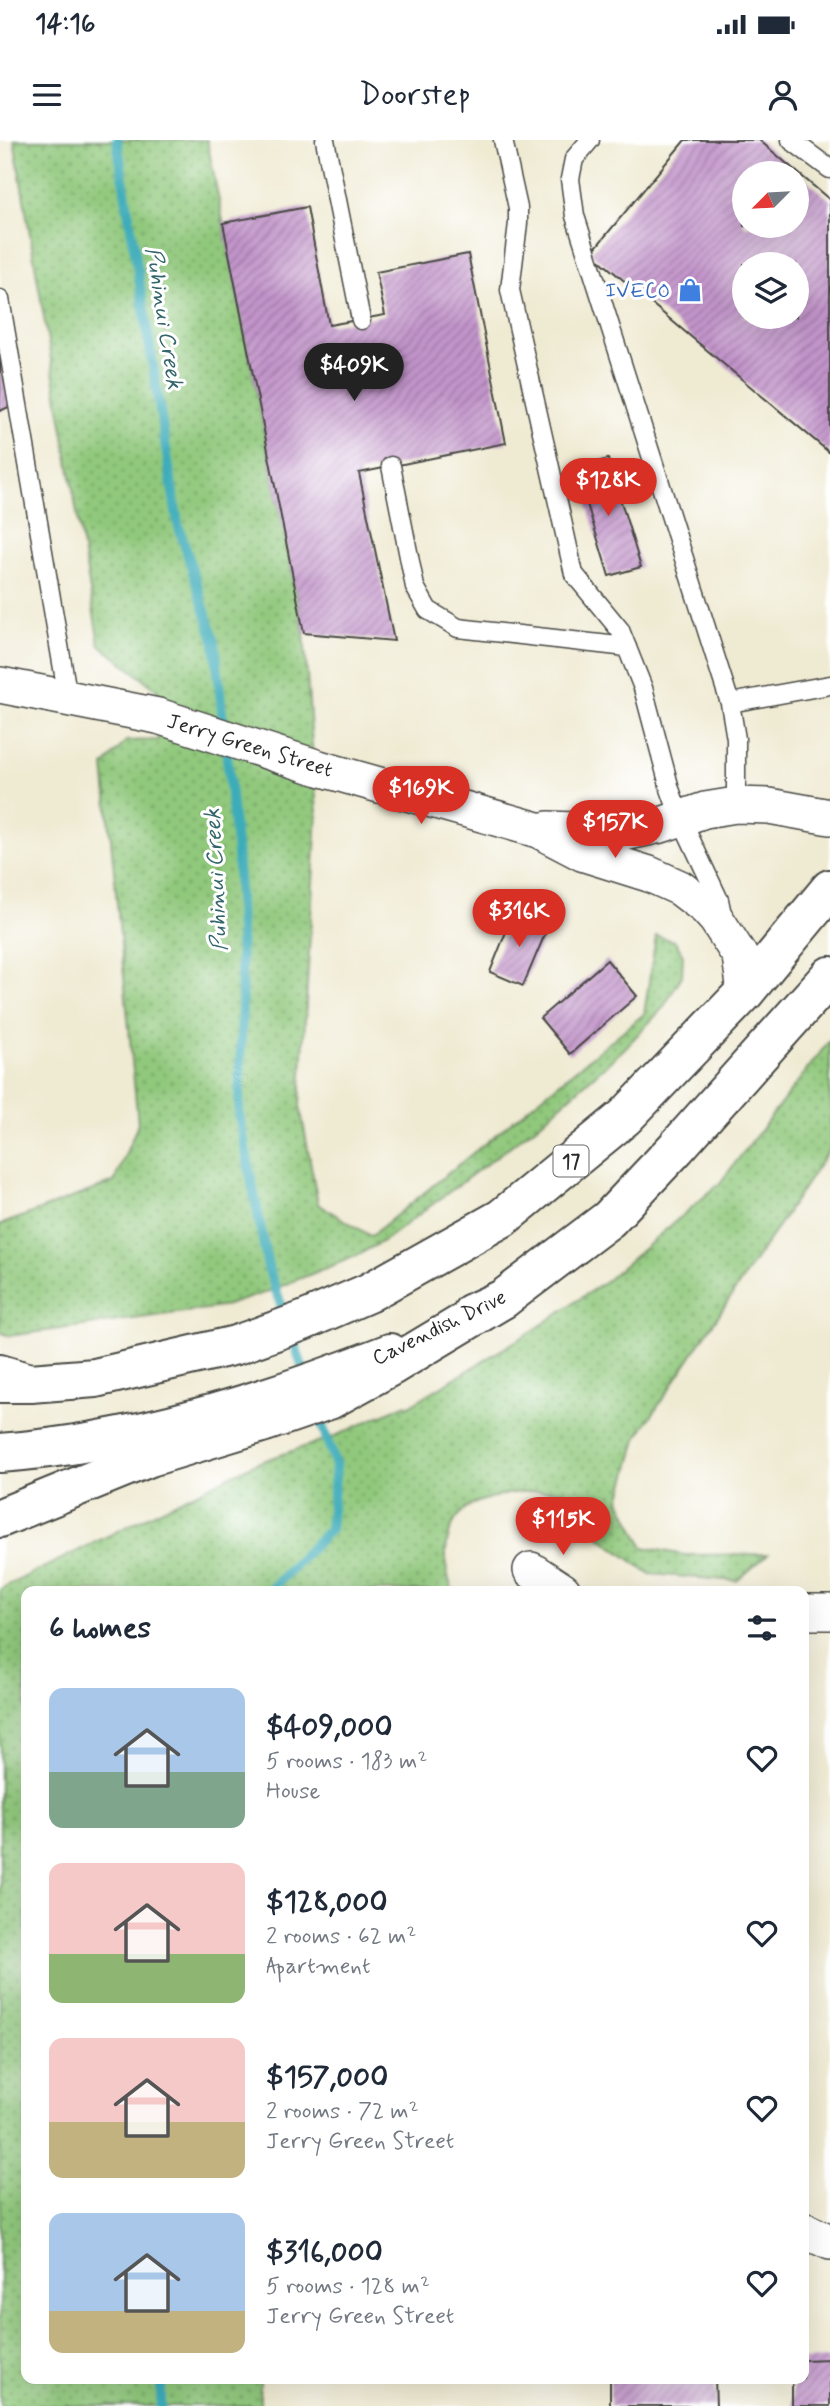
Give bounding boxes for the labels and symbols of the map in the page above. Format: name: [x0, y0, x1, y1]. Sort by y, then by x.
north arrow: [732, 161, 808, 238]
water label: Puhinui Creek: [137, 245, 189, 391]
shop icon: IVECO: [676, 276, 704, 304]
place label: IVECO: [605, 277, 670, 305]
pin: $409K: [305, 344, 403, 403]
pin: $128K: [559, 458, 657, 518]
street label: Jerry Green Street: [163, 707, 336, 785]
pin: $169K: [372, 766, 470, 826]
pin: $157K: [566, 800, 664, 860]
water label: Puhinui Creek: [198, 808, 236, 952]
pin: $316K: [470, 890, 568, 949]
road number: 17: [554, 1146, 588, 1176]
street label: Cavendish Drive: [368, 1283, 511, 1372]
pin: $115K: [514, 1498, 612, 1557]

